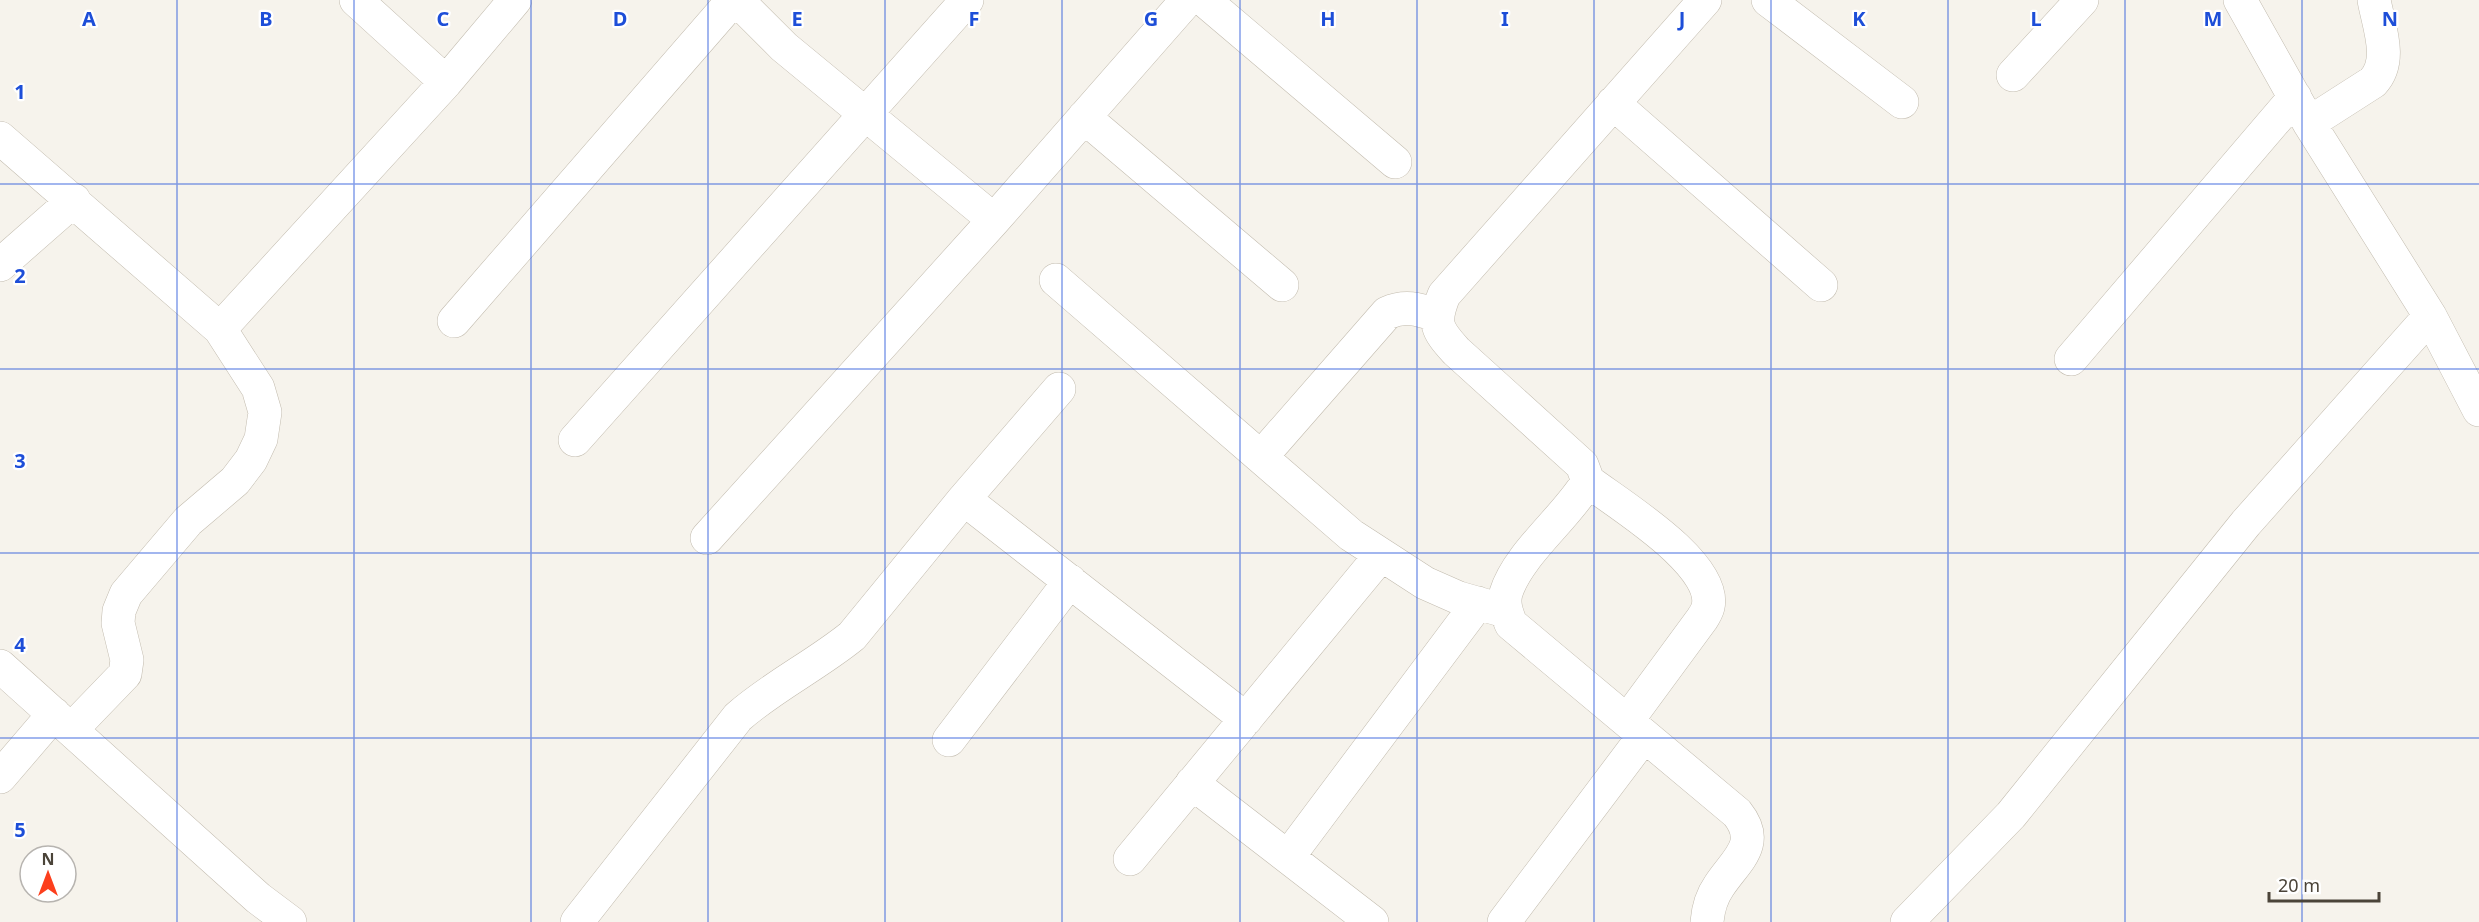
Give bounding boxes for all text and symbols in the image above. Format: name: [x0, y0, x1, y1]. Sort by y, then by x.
text: A: [82, 5, 96, 32]
text: B: [259, 5, 273, 32]
text: C: [437, 5, 450, 32]
text: D: [613, 5, 627, 32]
text: E: [791, 5, 803, 32]
text: F: [969, 5, 979, 32]
text: G: [1144, 5, 1158, 32]
text: H: [1320, 5, 1336, 32]
text: I: [1501, 5, 1509, 32]
text: J: [1677, 5, 1685, 32]
text: K: [1852, 5, 1866, 32]
text: L: [2030, 5, 2042, 32]
text: M: [2204, 5, 2222, 32]
text: N: [2382, 5, 2398, 32]
text: 1: [14, 78, 26, 105]
text: 2: [14, 262, 26, 289]
text: 3: [14, 447, 26, 474]
text: 4: [14, 631, 26, 658]
text: 5: [14, 816, 26, 843]
north arrow: [18, 844, 78, 904]
text: N: [41, 848, 55, 870]
scale bar: [2269, 865, 2378, 903]
text: 20 m: [2278, 873, 2320, 897]

